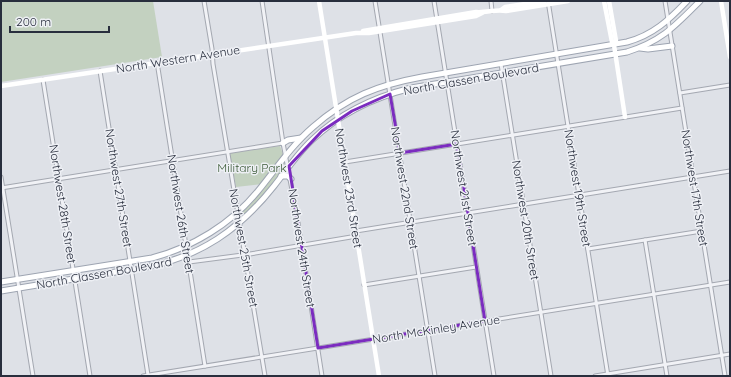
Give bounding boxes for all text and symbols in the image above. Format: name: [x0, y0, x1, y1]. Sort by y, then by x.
scale bar: [10, 8, 109, 34]
text: 200 m: [16, 14, 51, 29]
street label: North Western Avenue: [115, 42, 241, 76]
street label: North Classen Boulevard: [402, 60, 540, 98]
street label: Northwest 22nd Street: [388, 126, 422, 250]
street label: Northwest 23rd Street: [332, 127, 366, 249]
street label: Northwest 27th Street: [102, 128, 136, 248]
street label: Northwest 19th Street: [561, 128, 595, 248]
street label: Northwest 21st Street: [447, 129, 481, 247]
street label: Northwest 17th Street: [678, 129, 712, 247]
street label: Northwest 28th Street: [46, 143, 80, 265]
street label: Northwest 26th Street: [164, 153, 198, 275]
street label: Northwest 20th Street: [509, 159, 543, 281]
park label: Military Park: [217, 160, 287, 175]
street label: Northwest 25th Street: [226, 187, 262, 309]
street label: Northwest 24th Street: [285, 188, 319, 308]
street label: North Classen Boulevard: [35, 254, 173, 292]
street label: North McKinley Avenue: [371, 311, 501, 346]

